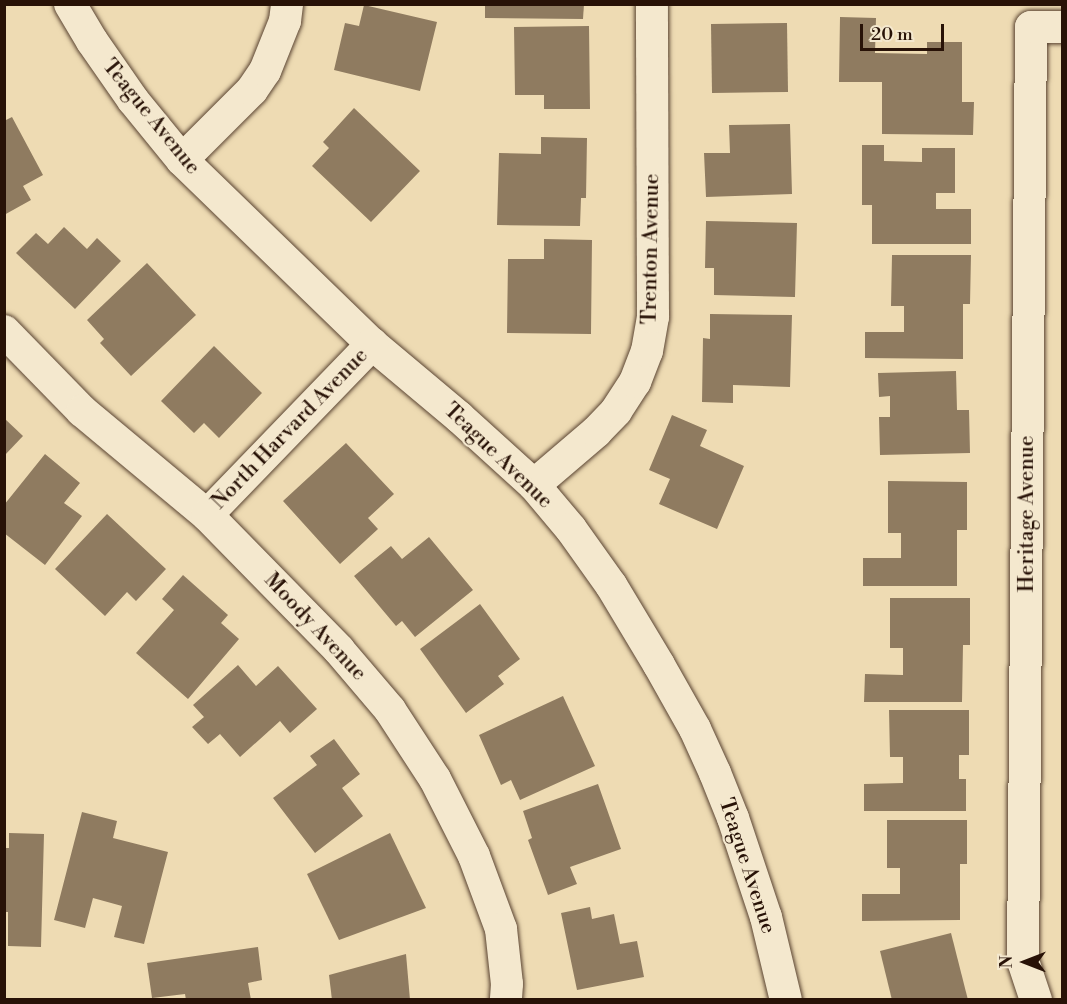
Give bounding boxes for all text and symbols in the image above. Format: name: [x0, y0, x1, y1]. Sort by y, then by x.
scale bar: [863, 12, 947, 50]
text: 20 m: [871, 23, 913, 46]
street label: Teague Avenue: [97, 54, 205, 180]
street label: Trenton Avenue: [637, 173, 665, 325]
street label: North Harvard Avenue: [207, 343, 373, 515]
street label: Teague Avenue: [438, 398, 558, 514]
street label: Heritage Avenue: [1014, 436, 1040, 592]
street label: Moody Avenue: [259, 568, 371, 686]
street label: Teague Avenue: [713, 795, 781, 937]
north arrow: [995, 932, 1055, 992]
text: N: [997, 956, 1017, 968]

